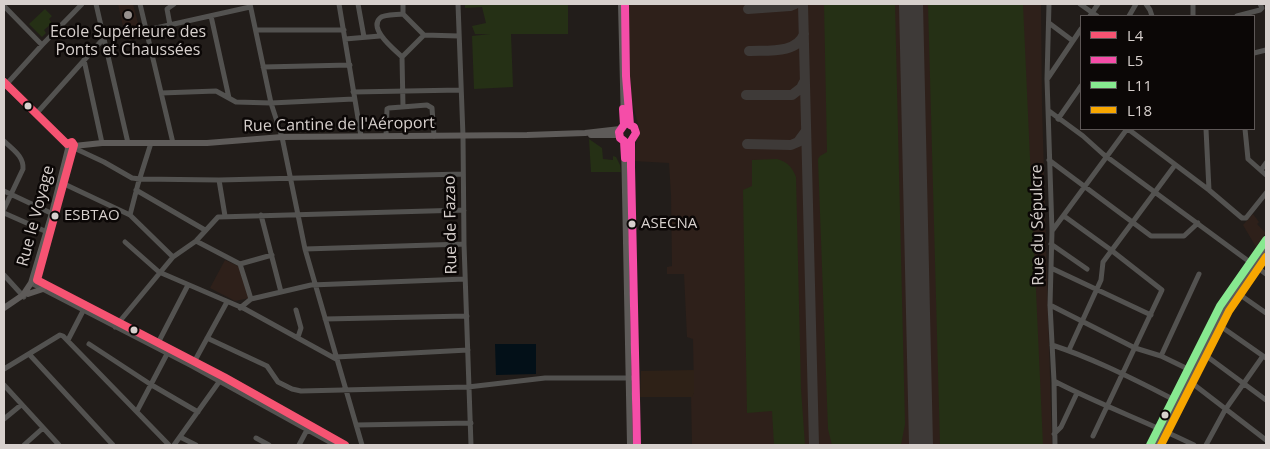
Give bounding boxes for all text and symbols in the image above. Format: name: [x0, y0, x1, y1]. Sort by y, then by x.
marker: Ecole Supérieure des Ponts et Chaussées: [122, 9, 134, 21]
legend: [1080, 15, 1255, 130]
place label: Ecole Supérieure des Ponts et Chaussées: [50, 22, 206, 60]
text: L4: [1127, 25, 1143, 45]
text: L5: [1127, 50, 1143, 70]
text: L11: [1127, 75, 1152, 95]
text: L18: [1127, 100, 1152, 120]
unlabelled marker: [23, 101, 33, 111]
street label: Rue Cantine de l'Aéroport: [243, 114, 435, 136]
street label: Rue le Voyage: [13, 163, 59, 269]
street label: Rue du Sépulcre: [1027, 164, 1049, 286]
street label: Rue de Fazao: [441, 175, 461, 275]
place label: ESBTAO: [64, 207, 120, 225]
marker: ESBTAO: [50, 211, 60, 221]
place label: ASECNA: [641, 215, 697, 233]
marker: ASECNA: [627, 219, 637, 229]
unlabelled marker: [129, 325, 139, 335]
unlabelled marker: [1160, 410, 1170, 420]

